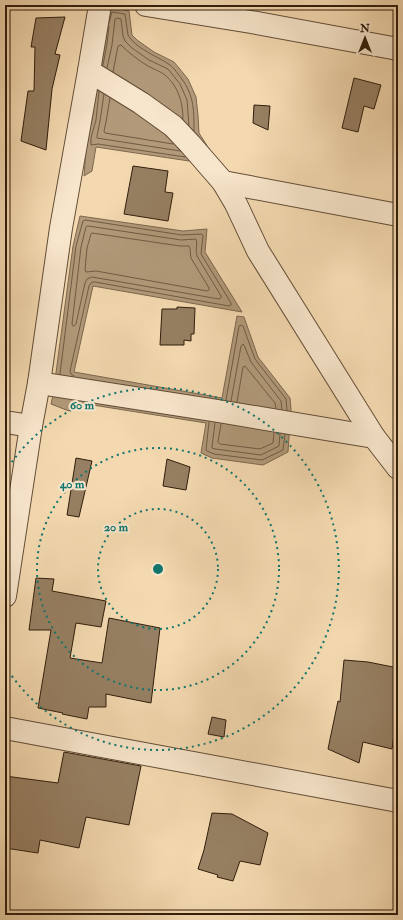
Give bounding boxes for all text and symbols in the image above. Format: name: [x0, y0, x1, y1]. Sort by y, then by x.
north arrow: [345, 18, 385, 58]
text: N: [359, 22, 371, 35]
text: 60 m: [70, 398, 95, 413]
text: 40 m: [59, 477, 85, 492]
text: 20 m: [104, 520, 129, 535]
centre of rings: [151, 562, 165, 576]

